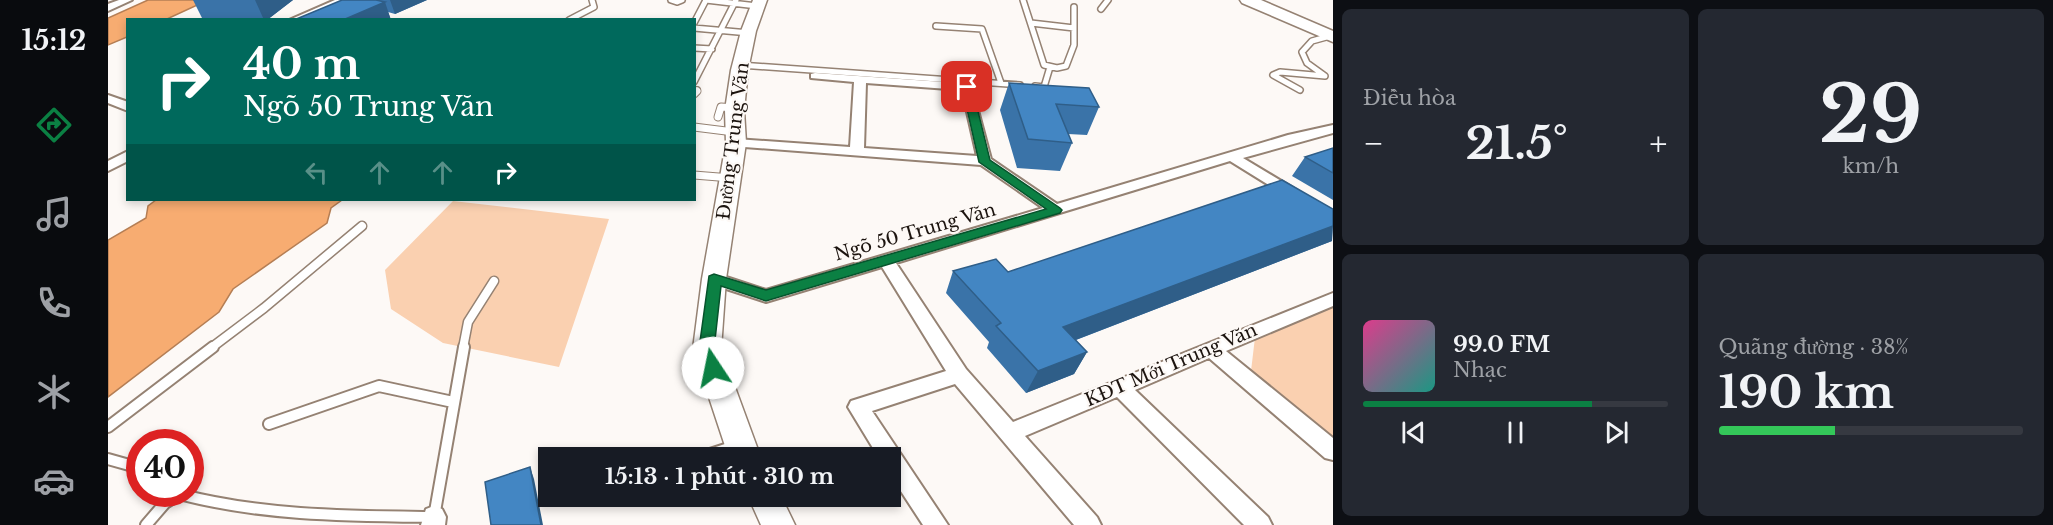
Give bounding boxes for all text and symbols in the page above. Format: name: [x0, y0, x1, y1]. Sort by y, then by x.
text: 15:12: [22, 24, 86, 57]
text: 40 m: [243, 38, 360, 90]
icon: right: [144, 42, 222, 120]
street label: Đường Trung Văn: [712, 61, 754, 221]
pin: [941, 61, 992, 112]
text: 29: [1819, 66, 1922, 163]
icon: arrive: [950, 70, 983, 103]
text: Điều hòa: [1363, 86, 1456, 110]
text: Ngõ 50 Trung Văn: [243, 90, 494, 123]
icon: directions: [33, 104, 75, 146]
text: 21.5°: [1465, 115, 1568, 171]
text: −: [1363, 123, 1384, 164]
text: +: [1649, 123, 1667, 164]
text: km/h: [1842, 154, 1899, 178]
icon: left: [300, 156, 333, 189]
icon: ahead: [363, 156, 396, 189]
icon: ahead: [426, 156, 459, 189]
icon: right: [489, 156, 522, 189]
icon: music: [33, 193, 75, 235]
street label: Ngõ 50 Trung Văn: [832, 198, 998, 266]
icon: phone: [33, 282, 75, 324]
street label: KĐT Mới Trung Văn: [1082, 319, 1260, 411]
text: 99.0 FM: [1453, 331, 1550, 358]
text: Quãng đường · 38%: [1719, 335, 1909, 359]
position arrow: [681, 336, 745, 400]
text: Nhạc: [1453, 358, 1507, 382]
text: 190 km: [1719, 364, 1894, 420]
icon: climate: [33, 371, 75, 413]
icon: previous: [1397, 416, 1430, 449]
icon: pause: [1499, 416, 1532, 449]
icon: next: [1600, 416, 1633, 449]
speed limit sign: 40: [126, 429, 204, 507]
icon: car: [33, 460, 75, 502]
text: 15:13 · 1 phút · 310 m: [605, 463, 834, 490]

